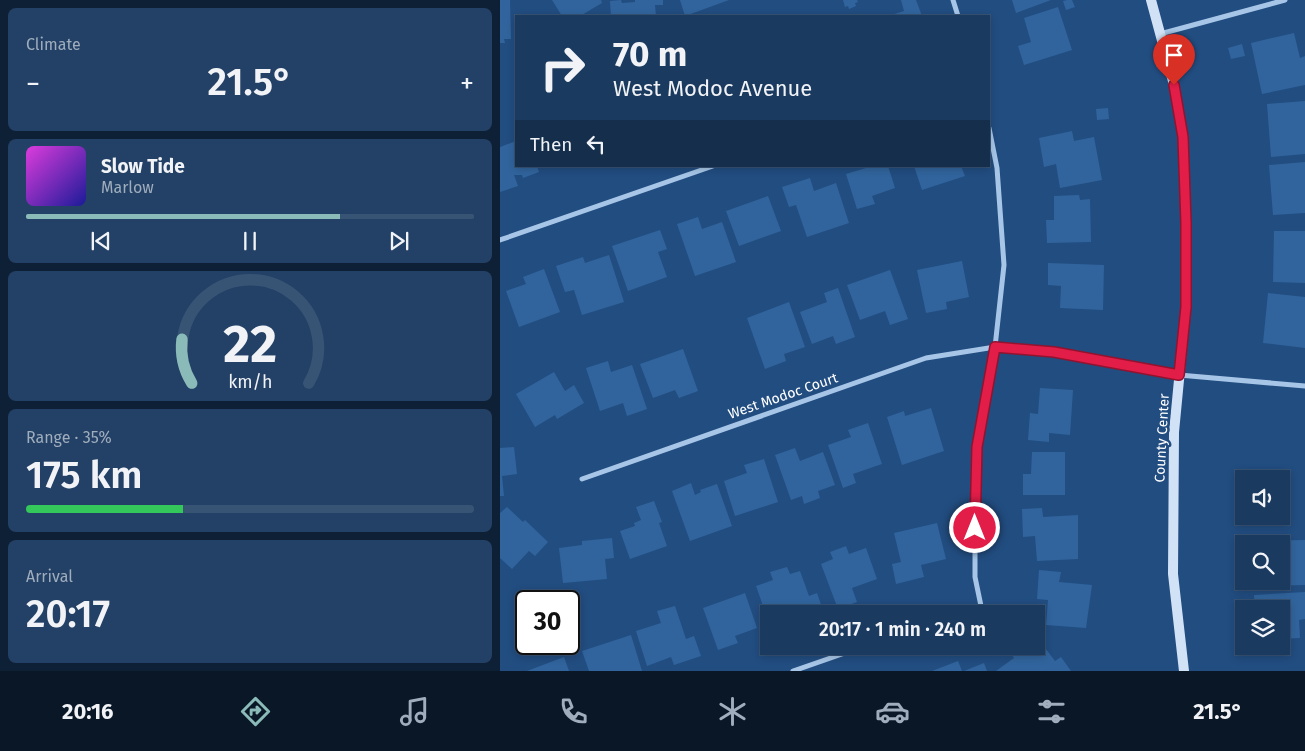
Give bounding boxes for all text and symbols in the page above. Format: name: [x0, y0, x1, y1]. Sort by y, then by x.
text: 70 m: [613, 33, 687, 75]
pin: [1153, 34, 1195, 85]
text: Climate: [26, 35, 81, 54]
icon: right: [530, 35, 595, 100]
icon: arrive: [1160, 41, 1188, 69]
text: 21.5°: [208, 59, 292, 105]
text: −: [26, 67, 40, 100]
text: +: [460, 67, 474, 100]
text: West Modoc Avenue: [613, 75, 812, 102]
icon: left: [582, 130, 610, 158]
text: Then: [530, 133, 572, 156]
text: Slow Tide: [101, 155, 185, 178]
text: Marlow: [101, 178, 154, 197]
icon: previous: [87, 227, 115, 255]
icon: pause: [236, 227, 264, 255]
icon: next: [385, 227, 413, 255]
text: 22: [223, 313, 277, 376]
street label: West Modoc Court: [726, 369, 841, 423]
text: km/h: [228, 371, 272, 393]
street label: County Center: [1151, 393, 1173, 483]
text: Range · 35%: [26, 428, 112, 447]
text: 175 km: [26, 452, 143, 498]
map controls: [1235, 470, 1290, 655]
button: sound: [1235, 470, 1290, 525]
position arrow: [948, 501, 1000, 553]
button: search: [1235, 535, 1290, 590]
text: Arrival: [26, 567, 73, 586]
speed limit sign: 30: [515, 590, 580, 655]
text: 20:17: [26, 591, 110, 637]
button: layers: [1235, 600, 1290, 655]
text: 20:17 · 1 min · 240 m: [819, 618, 986, 641]
icon: directions: [238, 694, 273, 729]
icon: music: [397, 694, 432, 729]
icon: phone: [556, 694, 591, 729]
icon: climate: [715, 694, 750, 729]
icon: car: [875, 694, 910, 729]
icon: filters: [1034, 694, 1069, 729]
text: 20:16: [62, 698, 114, 725]
text: 21.5°: [1193, 698, 1243, 725]

